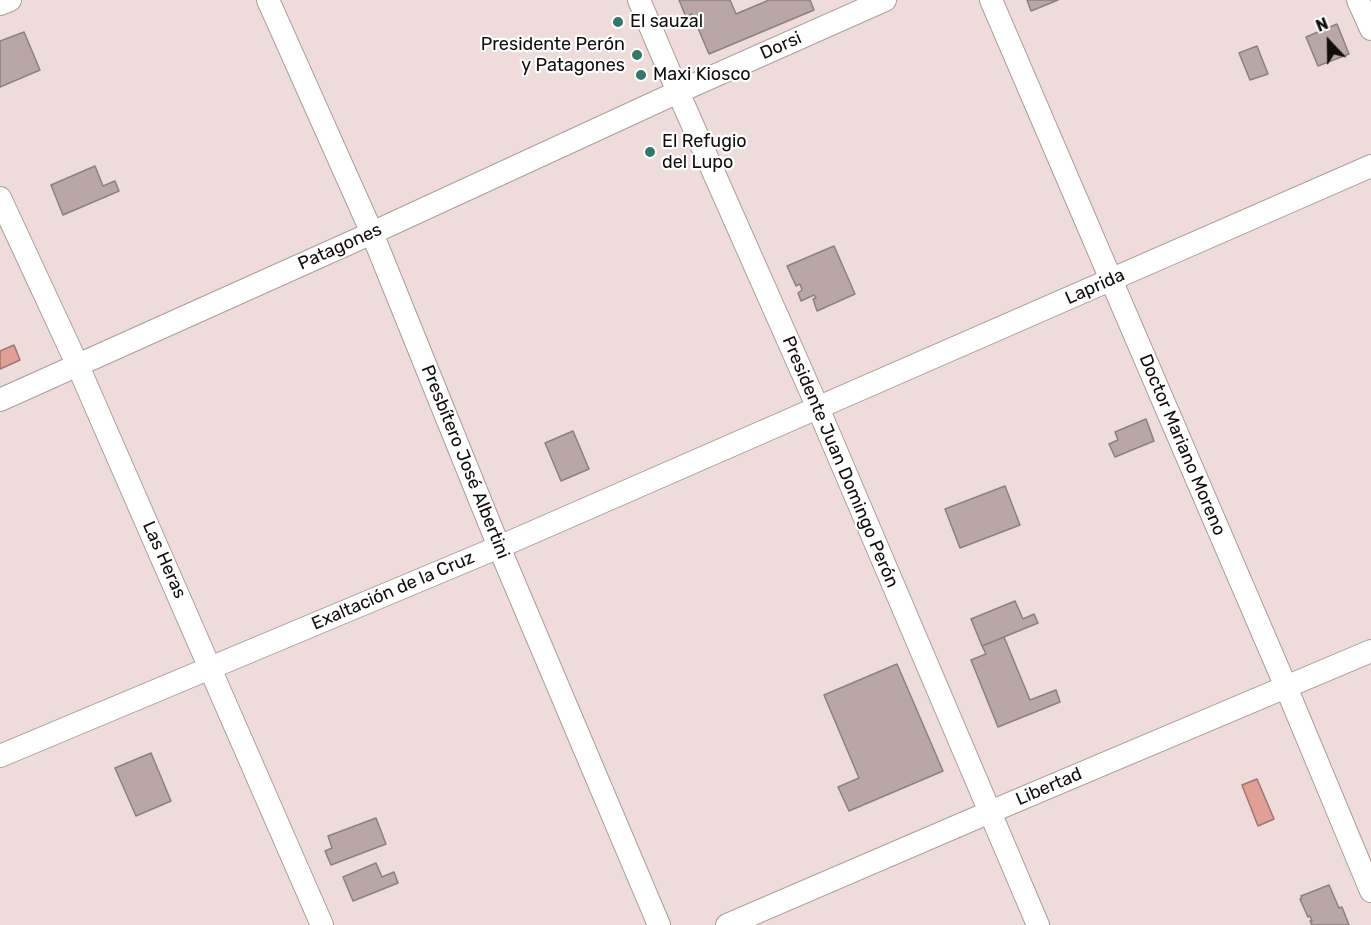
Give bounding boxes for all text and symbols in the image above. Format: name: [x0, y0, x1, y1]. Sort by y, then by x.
place label: El sauzal: [630, 11, 703, 33]
north arrow: [1299, 12, 1359, 72]
text: N: [1313, 14, 1331, 36]
marker: El sauzal: [611, 15, 625, 29]
street label: Dorsi: [757, 27, 805, 65]
place label: Presidente Perón y Patagones: [481, 34, 625, 76]
marker: Presidente Perón y Patagones: [630, 48, 644, 62]
place label: Maxi Kiosco: [653, 64, 751, 86]
marker: Maxi Kiosco: [634, 68, 648, 82]
place label: El Refugio del Lupo: [662, 131, 747, 174]
marker: El Refugio del Lupo: [643, 145, 657, 159]
street label: Patagones: [295, 219, 385, 275]
street label: Laprida: [1062, 264, 1128, 310]
street label: Presidente Juan Domingo Perón: [777, 333, 903, 591]
street label: Doctor Mariano Moreno: [1134, 351, 1230, 539]
street label: Presbítero José Albertini: [416, 362, 514, 562]
street label: Las Heras: [137, 518, 191, 602]
street label: Exaltación de la Cruz: [308, 547, 478, 635]
street label: Libertad: [1013, 763, 1085, 811]

